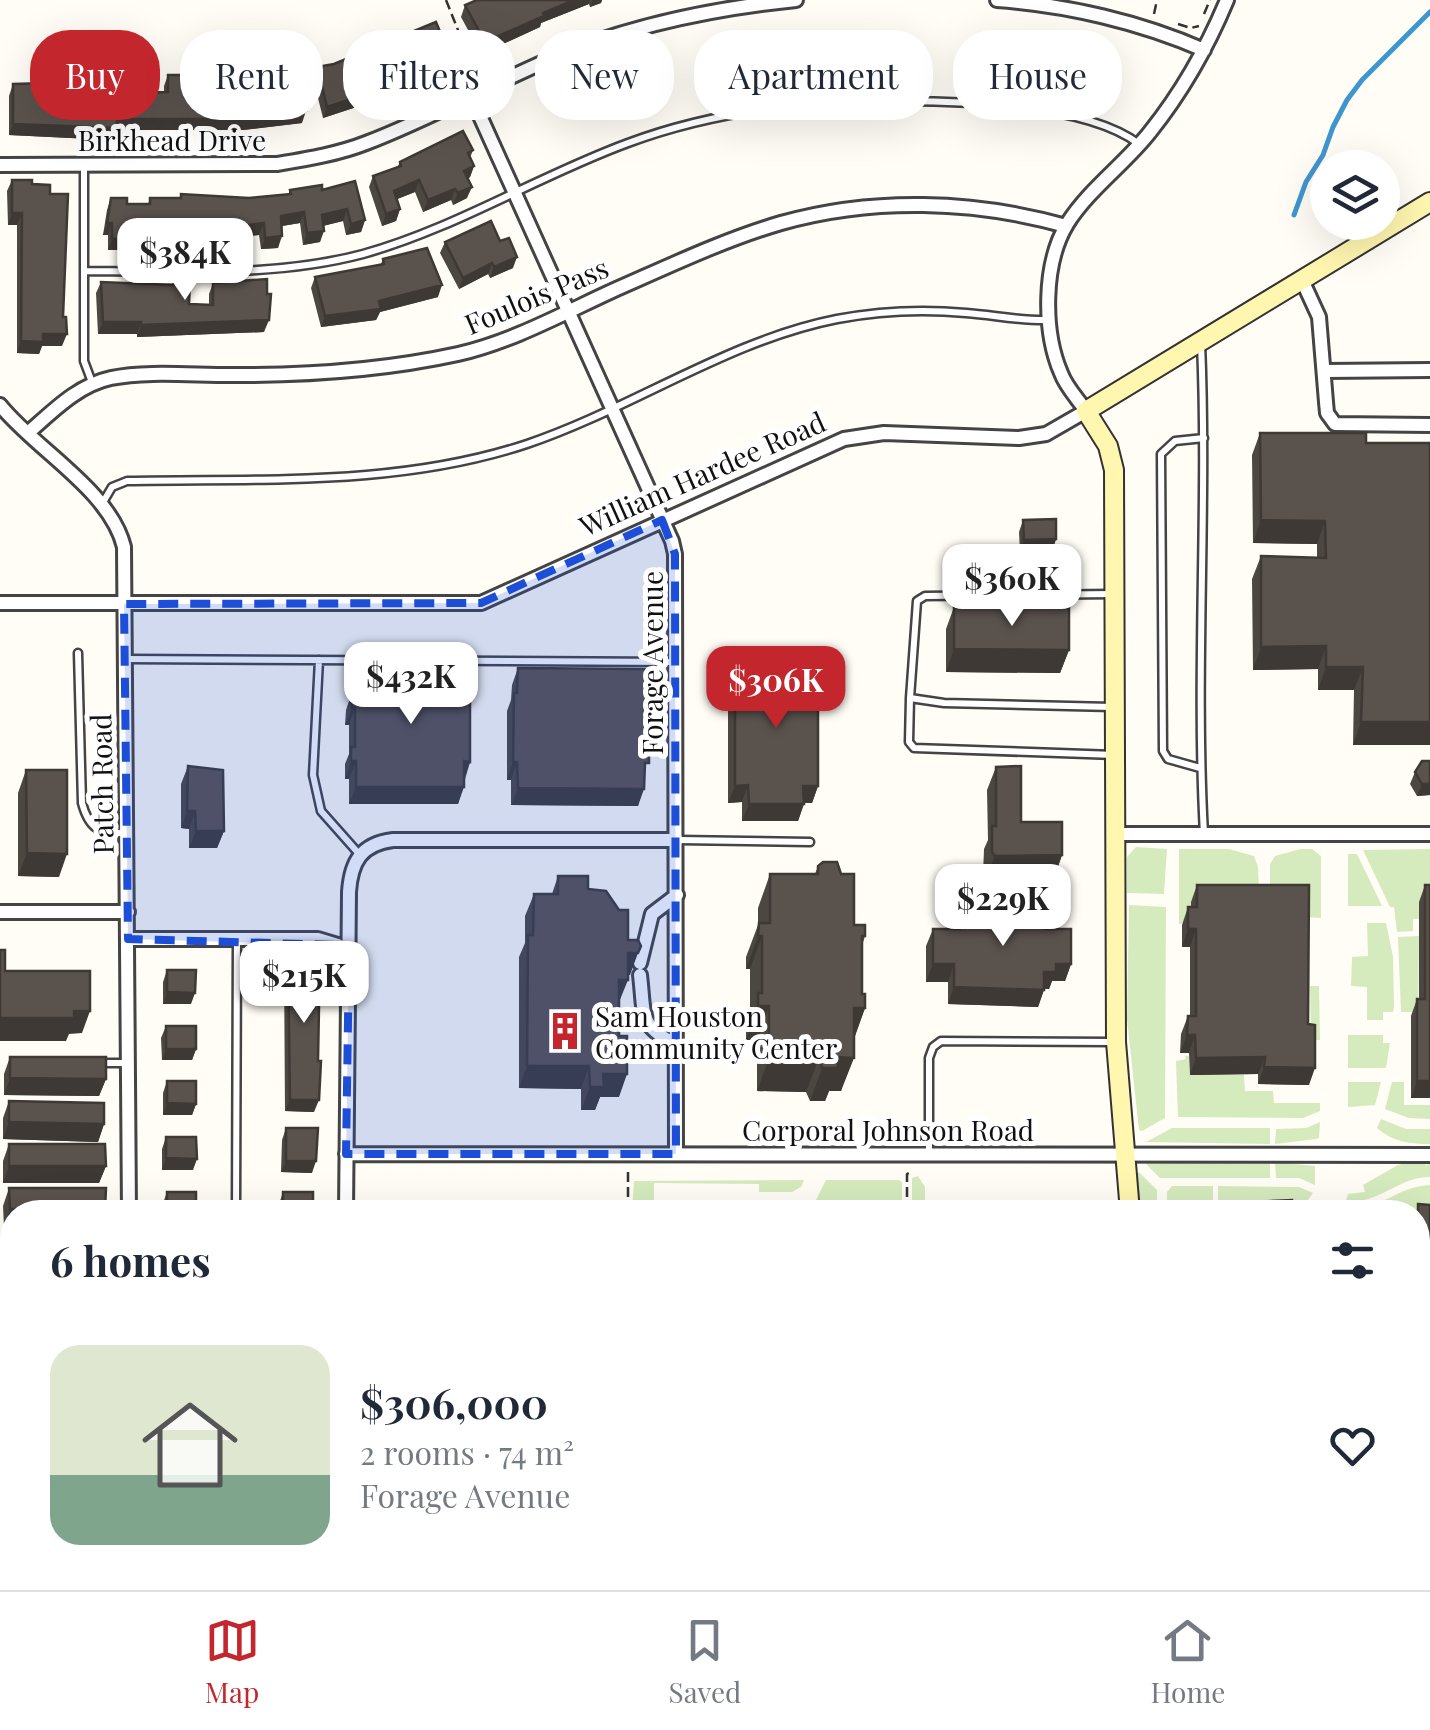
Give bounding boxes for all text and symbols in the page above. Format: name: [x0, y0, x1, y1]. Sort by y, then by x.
chip: Buy: [30, 30, 160, 120]
chip: Rent: [180, 30, 323, 120]
chip: Filters: [343, 30, 515, 120]
chip: New: [535, 30, 674, 120]
chip: Apartment: [694, 30, 933, 120]
chip: House: [953, 30, 1122, 120]
street label: Birkhead Drive: [78, 121, 266, 158]
map controls: [1310, 150, 1400, 240]
button: layers: [1310, 150, 1400, 240]
pin: $384K: [115, 218, 255, 303]
text: $384K: [139, 229, 231, 272]
street label: Foulois Pass: [458, 248, 614, 342]
street label: William Hardee Road: [572, 402, 831, 544]
pin: $360K: [942, 544, 1082, 629]
text: $360K: [964, 555, 1060, 598]
street label: Forage Avenue: [633, 571, 670, 755]
pin: $432K: [341, 642, 481, 727]
pin: $306K: [706, 646, 846, 731]
text: $432K: [366, 653, 456, 696]
text: $306K: [728, 657, 824, 700]
street label: Patch Road: [81, 713, 121, 855]
pin: $229K: [933, 864, 1073, 949]
text: $229K: [957, 875, 1049, 918]
pin: $215K: [234, 941, 374, 1026]
text: $215K: [262, 952, 346, 995]
place label: Sam Houston Community Center: [595, 997, 838, 1066]
building icon: Sam Houston Community Center: [544, 1010, 586, 1052]
street label: Corporal Johnson Road: [742, 1111, 1034, 1148]
text: 6 homes: [50, 1232, 211, 1288]
icon: filters: [1325, 1233, 1380, 1288]
text: $306,000: [360, 1374, 548, 1430]
icon: home: [130, 1385, 250, 1505]
icon: heart: [1325, 1418, 1380, 1473]
text: 2 rooms · 74 m²: [360, 1430, 574, 1473]
text: Forage Avenue: [360, 1473, 570, 1516]
tab: Map: [205, 1613, 260, 1710]
tab: Saved: [669, 1613, 741, 1710]
tab: Home: [1150, 1613, 1225, 1710]

